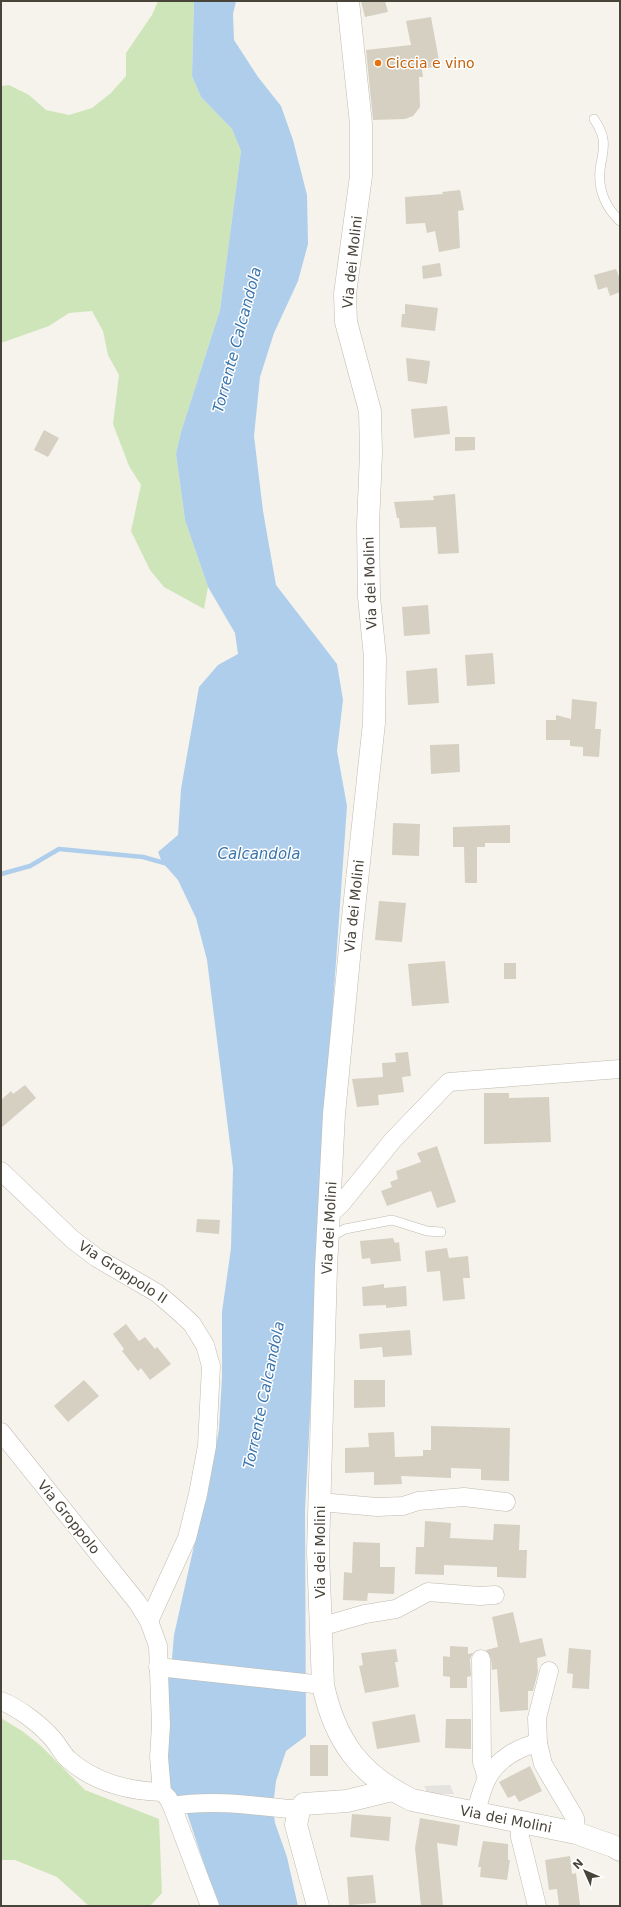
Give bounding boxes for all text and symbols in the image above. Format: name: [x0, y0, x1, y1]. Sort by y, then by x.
place label: Ciccia e vino: [386, 55, 475, 71]
marker: Ciccia e vino: [373, 58, 383, 68]
street label: Via dei Molini: [339, 215, 365, 309]
water label: Torrente Calcandola: [209, 265, 265, 415]
street label: Via dei Molini: [360, 536, 380, 630]
water label: Calcandola: [218, 845, 300, 863]
street label: Via dei Molini: [341, 859, 367, 953]
street label: Via dei Molini: [319, 1181, 339, 1275]
street label: Via Groppolo II: [76, 1237, 170, 1307]
water label: Torrente Calcandola: [240, 1320, 288, 1470]
street label: Via Groppolo: [35, 1477, 103, 1557]
street label: Via dei Molini: [312, 1505, 328, 1599]
street label: Via dei Molini: [459, 1802, 553, 1836]
north arrow: [565, 1851, 605, 1891]
text: N: [570, 1856, 586, 1872]

